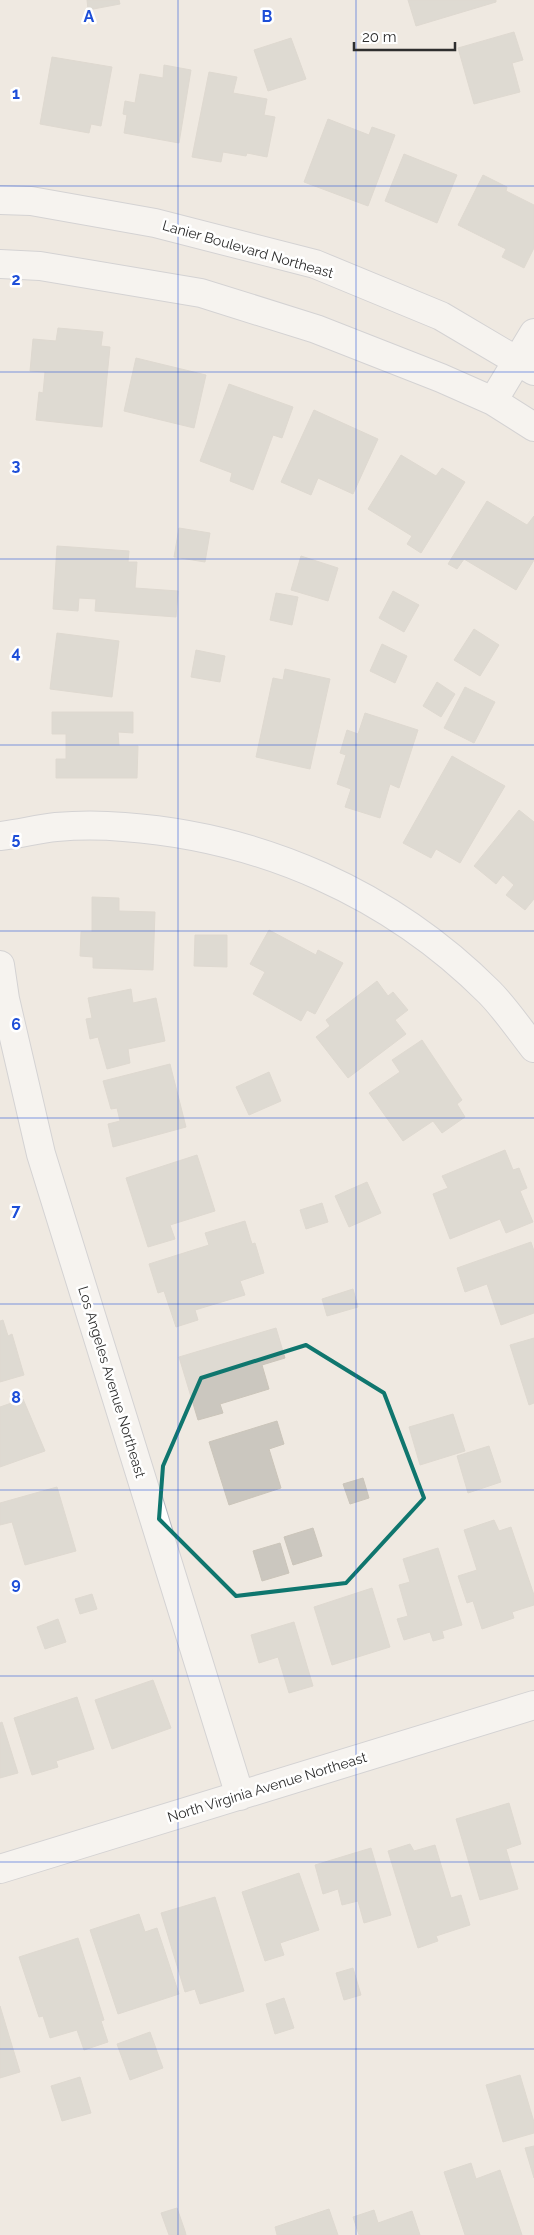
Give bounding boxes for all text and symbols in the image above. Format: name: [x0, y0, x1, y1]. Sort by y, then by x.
text: A: [84, 7, 95, 26]
text: B: [262, 7, 273, 26]
scale bar: [354, 20, 455, 52]
text: 20 m: [362, 28, 397, 46]
text: 1: [12, 84, 20, 103]
street label: Lanier Boulevard Northeast: [161, 217, 336, 281]
text: 2: [11, 270, 21, 289]
text: 3: [12, 456, 21, 475]
text: 4: [11, 643, 21, 662]
text: 5: [12, 829, 21, 848]
text: 6: [11, 1015, 21, 1034]
text: 7: [12, 1201, 21, 1220]
street label: Los Angeles Avenue Northeast: [75, 1284, 149, 1480]
text: 8: [11, 1388, 21, 1407]
text: 9: [11, 1574, 21, 1593]
street label: North Virginia Avenue Northeast: [165, 1749, 369, 1825]

